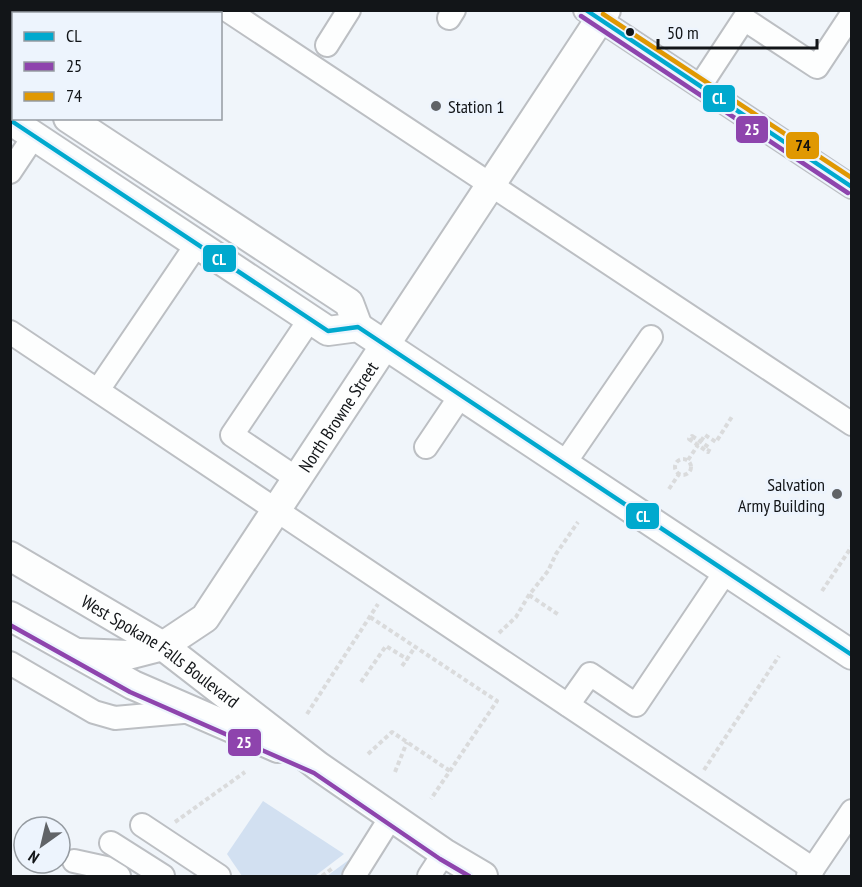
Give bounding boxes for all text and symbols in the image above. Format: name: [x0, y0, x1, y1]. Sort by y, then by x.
legend: [12, 12, 222, 120]
scale bar: [658, 12, 817, 50]
text: 50 m: [667, 21, 699, 44]
text: CL: [66, 24, 82, 47]
unlabelled marker: [624, 26, 636, 38]
text: 25: [66, 54, 82, 77]
text: 74: [66, 84, 82, 107]
line badge: CL: [702, 84, 736, 113]
text: CL: [712, 88, 726, 108]
place label: Station 1: [448, 95, 504, 118]
marker: Station 1: [429, 99, 443, 113]
line badge: 25: [735, 115, 769, 144]
text: 25: [744, 119, 760, 139]
line badge: 74: [785, 131, 820, 160]
text: 74: [795, 135, 811, 155]
line badge: CL: [202, 244, 237, 273]
text: CL: [212, 249, 226, 269]
street label: North Browne Street: [293, 357, 383, 476]
place label: Salvation Army Building: [738, 473, 825, 517]
marker: Salvation Army Building: [830, 487, 844, 501]
line badge: CL: [625, 502, 660, 530]
text: CL: [636, 506, 650, 526]
street label: West Spokane Falls Boulevard: [78, 589, 244, 712]
line badge: 25: [227, 728, 262, 757]
text: 25: [236, 732, 252, 752]
north arrow: [12, 815, 72, 875]
text: N: [24, 847, 43, 868]

